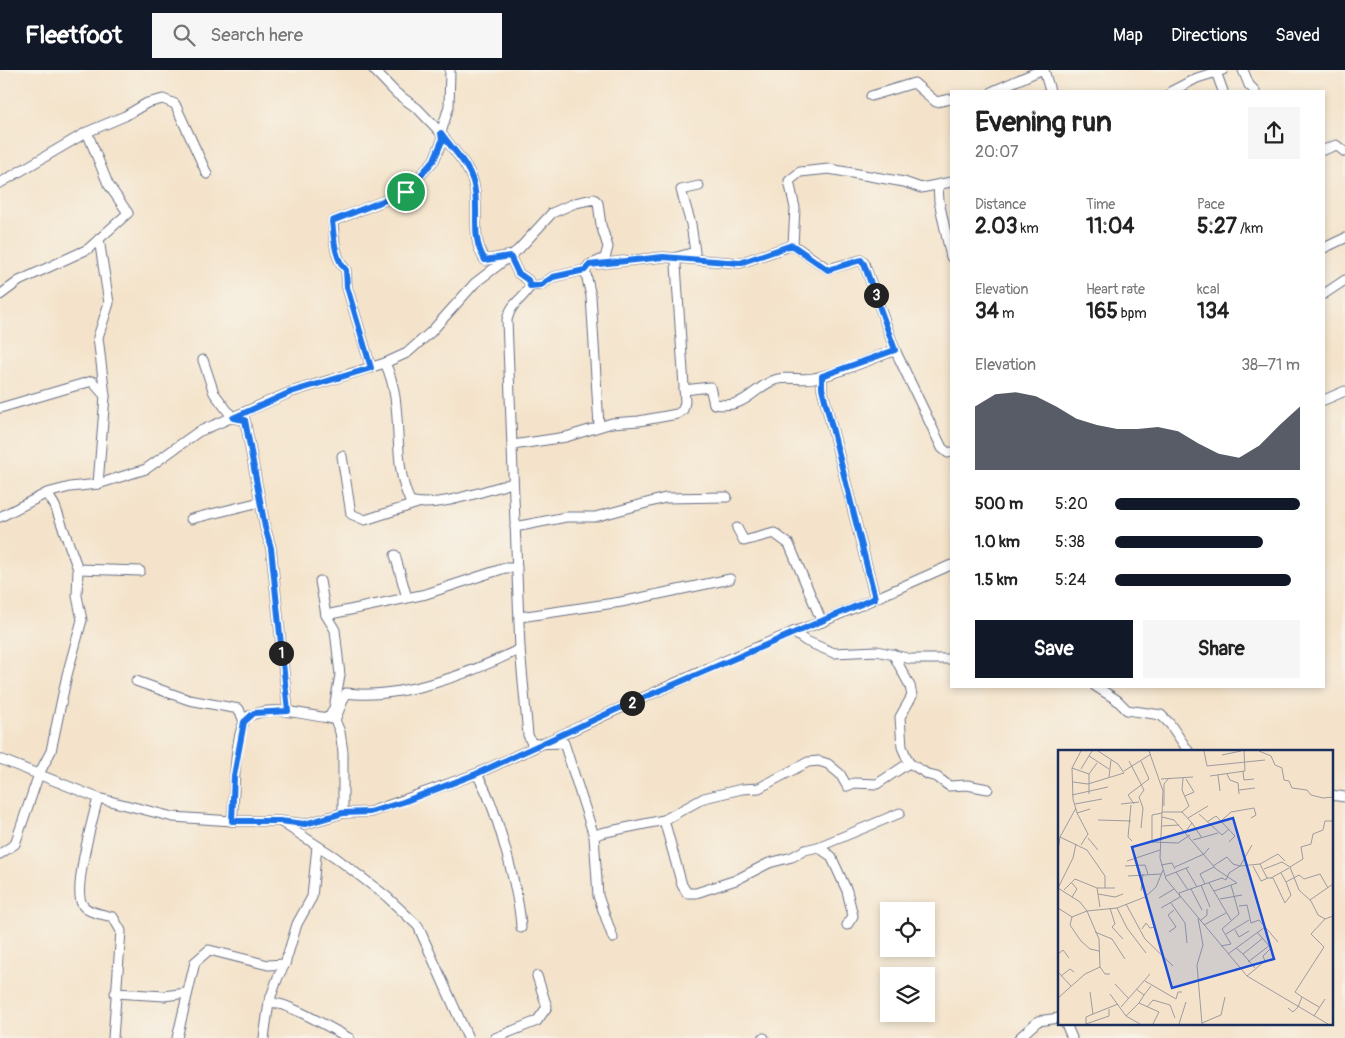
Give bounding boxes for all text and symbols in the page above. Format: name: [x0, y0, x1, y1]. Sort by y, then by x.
search box: [152, 13, 502, 58]
text: Fleetfoot: [25, 21, 122, 50]
icon: search: [170, 21, 198, 49]
text: Search here: [210, 23, 303, 47]
text: Map: [1113, 24, 1143, 47]
text: Directions: [1171, 24, 1247, 47]
text: Saved: [1275, 24, 1320, 47]
text: Evening run: [975, 105, 1112, 140]
button: share: [1248, 107, 1300, 159]
text: 20:07: [975, 142, 1019, 162]
pin: [385, 171, 427, 213]
icon: arrive: [392, 178, 420, 206]
text: Distance: [975, 196, 1026, 213]
text: Time: [1086, 196, 1115, 213]
text: Pace: [1197, 196, 1225, 213]
text: 2.03: [975, 213, 1017, 240]
text: 11:04: [1086, 213, 1135, 240]
text: 5:27: [1197, 213, 1237, 240]
text: km: [1017, 220, 1039, 237]
text: /km: [1237, 220, 1263, 237]
text: Elevation: [975, 281, 1028, 298]
text: Heart rate: [1086, 281, 1145, 298]
text: kcal: [1197, 281, 1220, 298]
pin: 3: [864, 282, 888, 308]
text: 3: [873, 287, 880, 304]
text: 34: [975, 298, 999, 325]
text: 165: [1086, 298, 1118, 325]
text: 134: [1197, 298, 1229, 325]
text: m: [999, 305, 1014, 322]
text: bpm: [1118, 305, 1147, 322]
text: Elevation: [975, 355, 1036, 375]
text: 38–71 m: [1241, 355, 1300, 375]
text: 500 m: [975, 494, 1023, 514]
text: 5:20: [1055, 494, 1088, 514]
text: 1.0 km: [975, 532, 1020, 552]
text: 5:38: [1055, 532, 1085, 552]
text: 1.5 km: [975, 570, 1018, 590]
text: 5:24: [1055, 570, 1086, 590]
button: Save: [975, 620, 1133, 678]
button: Share: [1143, 620, 1300, 678]
pin: 1: [268, 640, 294, 666]
text: 1: [279, 645, 284, 662]
pin: 2: [620, 690, 644, 716]
text: 2: [629, 695, 636, 712]
inset map: [1058, 750, 1332, 1026]
map controls: [880, 902, 935, 1022]
button: locate: [880, 902, 935, 957]
button: layers: [880, 967, 935, 1022]

